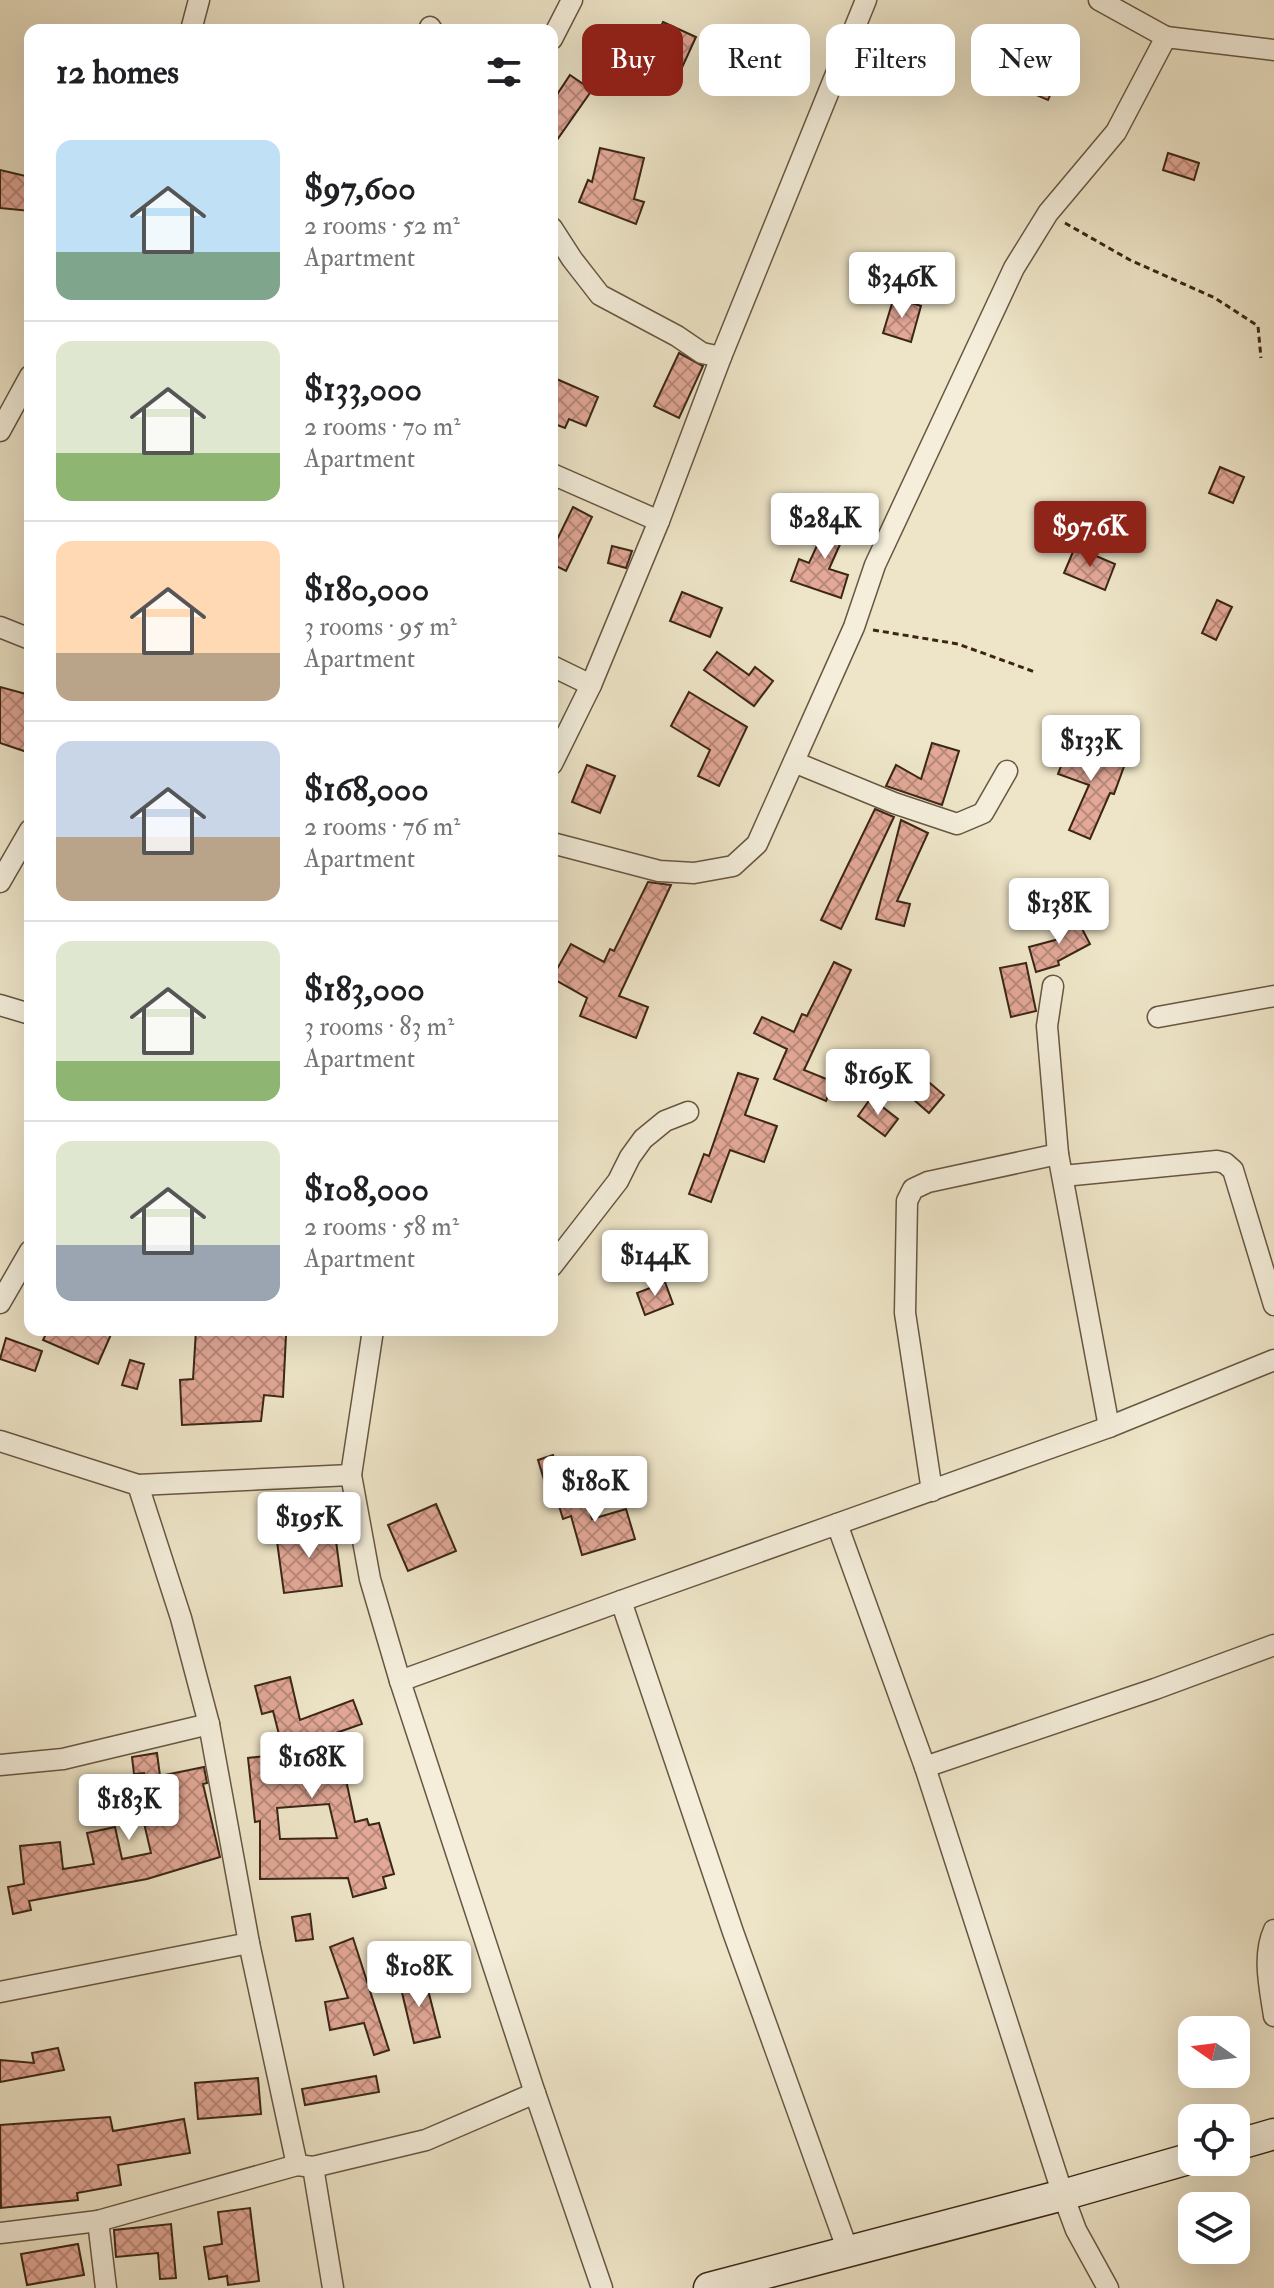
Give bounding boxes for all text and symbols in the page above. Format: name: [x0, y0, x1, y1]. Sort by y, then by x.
chip: Buy: [582, 24, 683, 96]
chip: Rent: [699, 24, 810, 96]
chip: Filters: [826, 24, 955, 96]
chip: New: [971, 24, 1080, 96]
icon: filters: [482, 50, 526, 94]
text: 12 homes: [56, 51, 179, 94]
text: $97,600: [304, 167, 416, 210]
icon: home: [120, 172, 216, 268]
text: 2 rooms · 52 m²: [304, 210, 460, 242]
text: Apartment: [304, 242, 415, 274]
pin: $346K: [846, 252, 958, 320]
text: $346K: [867, 262, 937, 294]
text: $133,000: [304, 368, 422, 411]
icon: home: [120, 373, 216, 469]
text: 2 rooms · 70 m²: [304, 411, 461, 443]
text: Apartment: [304, 443, 415, 475]
pin: $284K: [769, 493, 881, 561]
pin: $97.6K: [1025, 501, 1155, 569]
text: $284K: [789, 503, 861, 535]
text: $97.6K: [1052, 511, 1128, 543]
text: $180,000: [304, 568, 429, 611]
icon: home: [120, 573, 216, 669]
text: 3 rooms · 95 m²: [304, 611, 457, 643]
text: Apartment: [304, 643, 415, 675]
pin: $133K: [1035, 715, 1147, 783]
text: $133K: [1060, 725, 1122, 757]
text: $168,000: [304, 768, 429, 811]
icon: home: [120, 773, 216, 869]
text: 2 rooms · 76 m²: [304, 811, 460, 843]
text: Apartment: [304, 843, 415, 875]
pin: $138K: [1003, 878, 1115, 946]
text: $138K: [1027, 888, 1091, 920]
text: $183,000: [304, 968, 425, 1011]
icon: home: [120, 973, 216, 1069]
text: 3 rooms · 83 m²: [304, 1011, 454, 1043]
text: Apartment: [304, 1043, 415, 1075]
pin: $169K: [822, 1049, 934, 1117]
text: $169K: [844, 1059, 912, 1091]
text: $108,000: [304, 1168, 429, 1211]
icon: home: [120, 1173, 216, 1269]
text: 2 rooms · 58 m²: [304, 1211, 459, 1243]
pin: $144K: [599, 1230, 711, 1298]
text: $144K: [620, 1240, 690, 1272]
text: Apartment: [304, 1243, 415, 1275]
pin: $180K: [539, 1456, 651, 1524]
text: $180K: [561, 1466, 629, 1498]
pin: $195K: [253, 1492, 365, 1560]
text: $195K: [276, 1502, 342, 1534]
pin: $168K: [256, 1732, 368, 1800]
text: $168K: [278, 1742, 346, 1774]
pin: $183K: [73, 1774, 185, 1842]
text: $183K: [97, 1784, 161, 1816]
pin: $108K: [363, 1941, 475, 2009]
text: $108K: [385, 1951, 453, 1983]
north arrow: [1178, 2016, 1250, 2088]
map controls: [1178, 2016, 1250, 2264]
button: locate: [1178, 2104, 1250, 2176]
button: layers: [1178, 2192, 1250, 2264]

